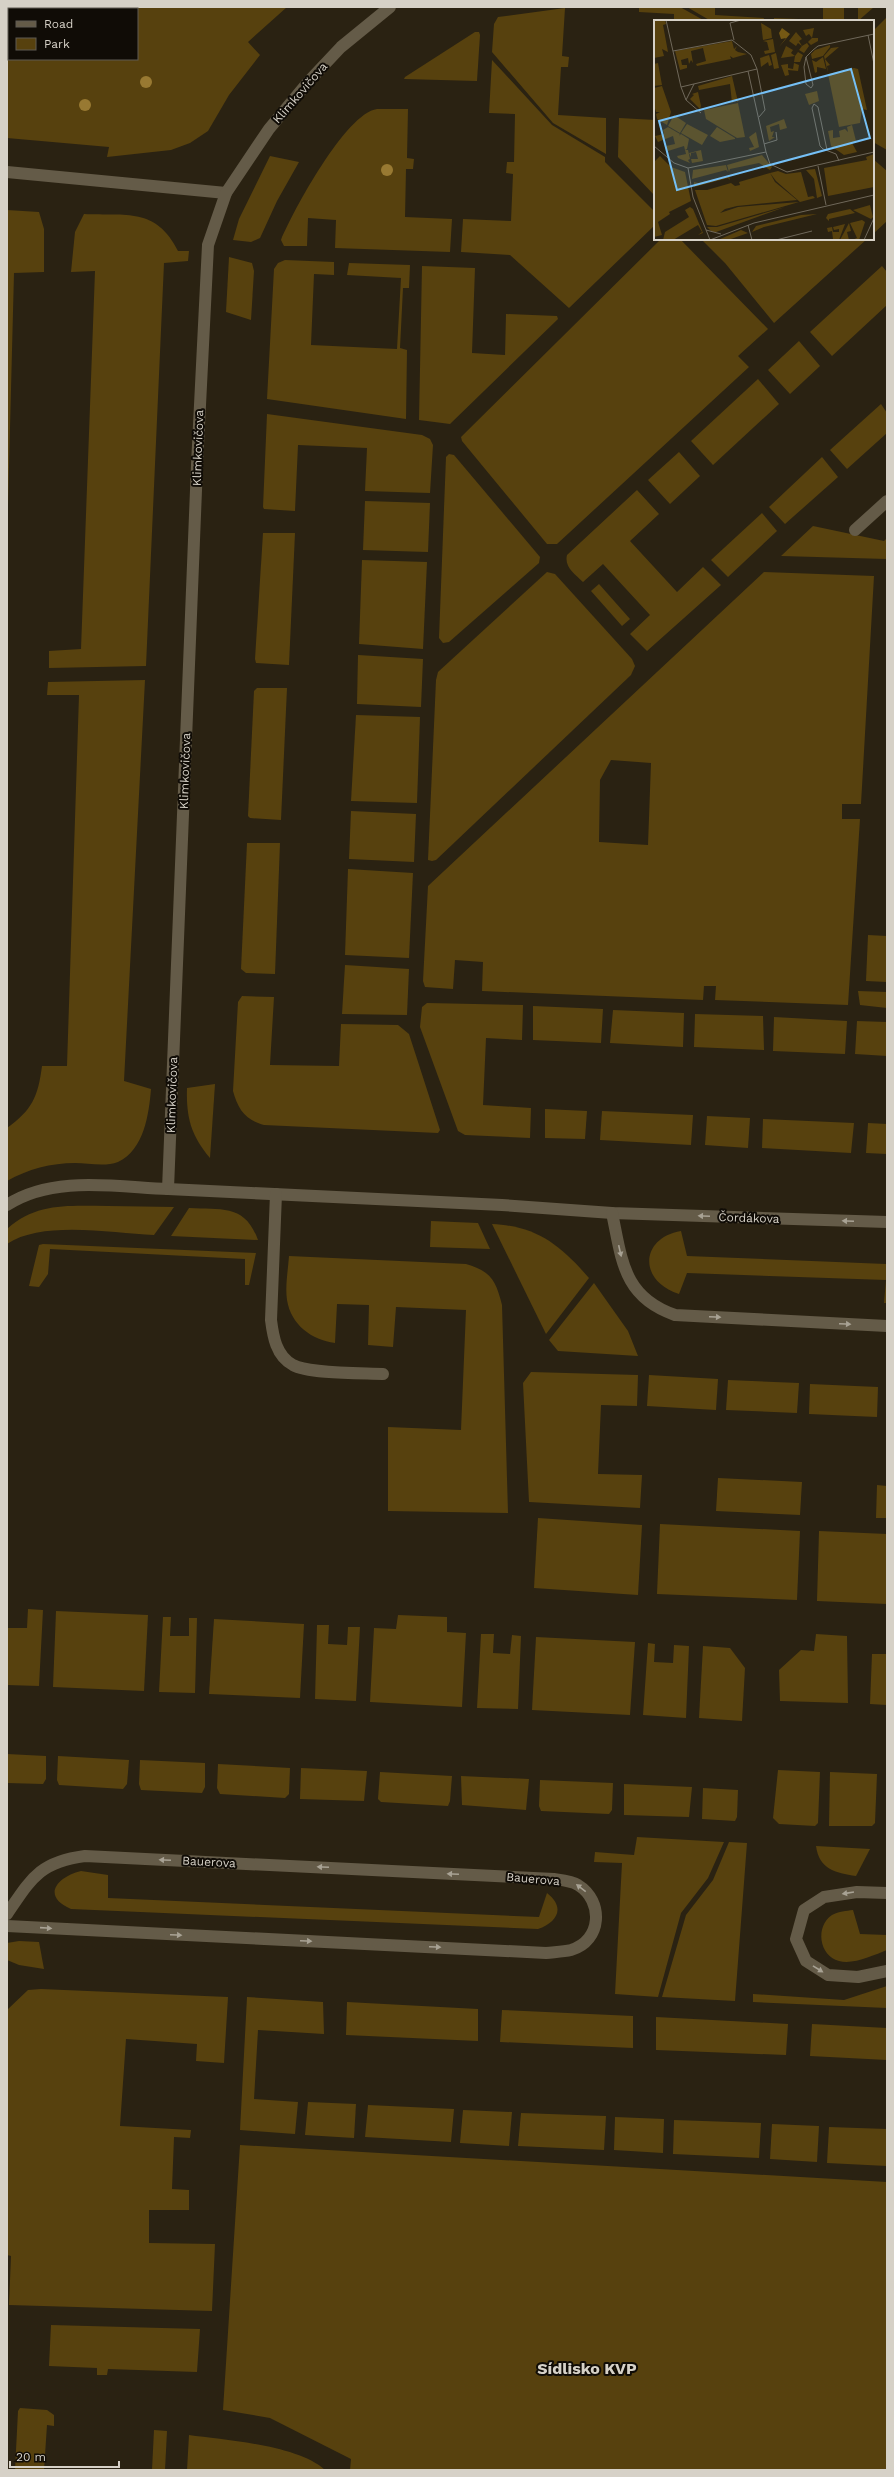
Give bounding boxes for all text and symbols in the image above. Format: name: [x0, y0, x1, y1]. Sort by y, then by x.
legend: [8, 8, 138, 60]
text: Road: [44, 17, 73, 31]
inset map: [654, 20, 874, 240]
text: Park: [44, 37, 70, 51]
street label: Klimkovičova: [270, 60, 330, 126]
street label: Klimkovičova: [190, 409, 206, 486]
street label: Klimkovičova: [177, 732, 193, 809]
street label: Klimkovičova: [164, 1056, 180, 1133]
street label: Čordákova: [718, 1210, 780, 1226]
one-way arrow: [697, 1213, 710, 1219]
one-way arrow: [841, 1218, 854, 1224]
one-way arrow: [617, 1245, 623, 1257]
one-way arrow: [709, 1314, 722, 1320]
one-way arrow: [839, 1320, 851, 1327]
street label: Bauerova: [182, 1854, 236, 1870]
one-way arrow: [159, 1856, 171, 1863]
one-way arrow: [317, 1864, 329, 1871]
one-way arrow: [447, 1870, 459, 1877]
street label: Bauerova: [506, 1870, 561, 1888]
one-way arrow: [575, 1884, 586, 1893]
one-way arrow: [842, 1890, 854, 1896]
one-way arrow: [40, 1925, 52, 1932]
one-way arrow: [170, 1931, 182, 1938]
one-way arrow: [300, 1938, 313, 1944]
one-way arrow: [429, 1944, 441, 1951]
one-way arrow: [813, 1965, 823, 1973]
district label: Sídlisko KVP: [537, 2359, 637, 2378]
scale bar: [10, 2443, 119, 2469]
text: 20 m: [16, 2450, 46, 2464]

